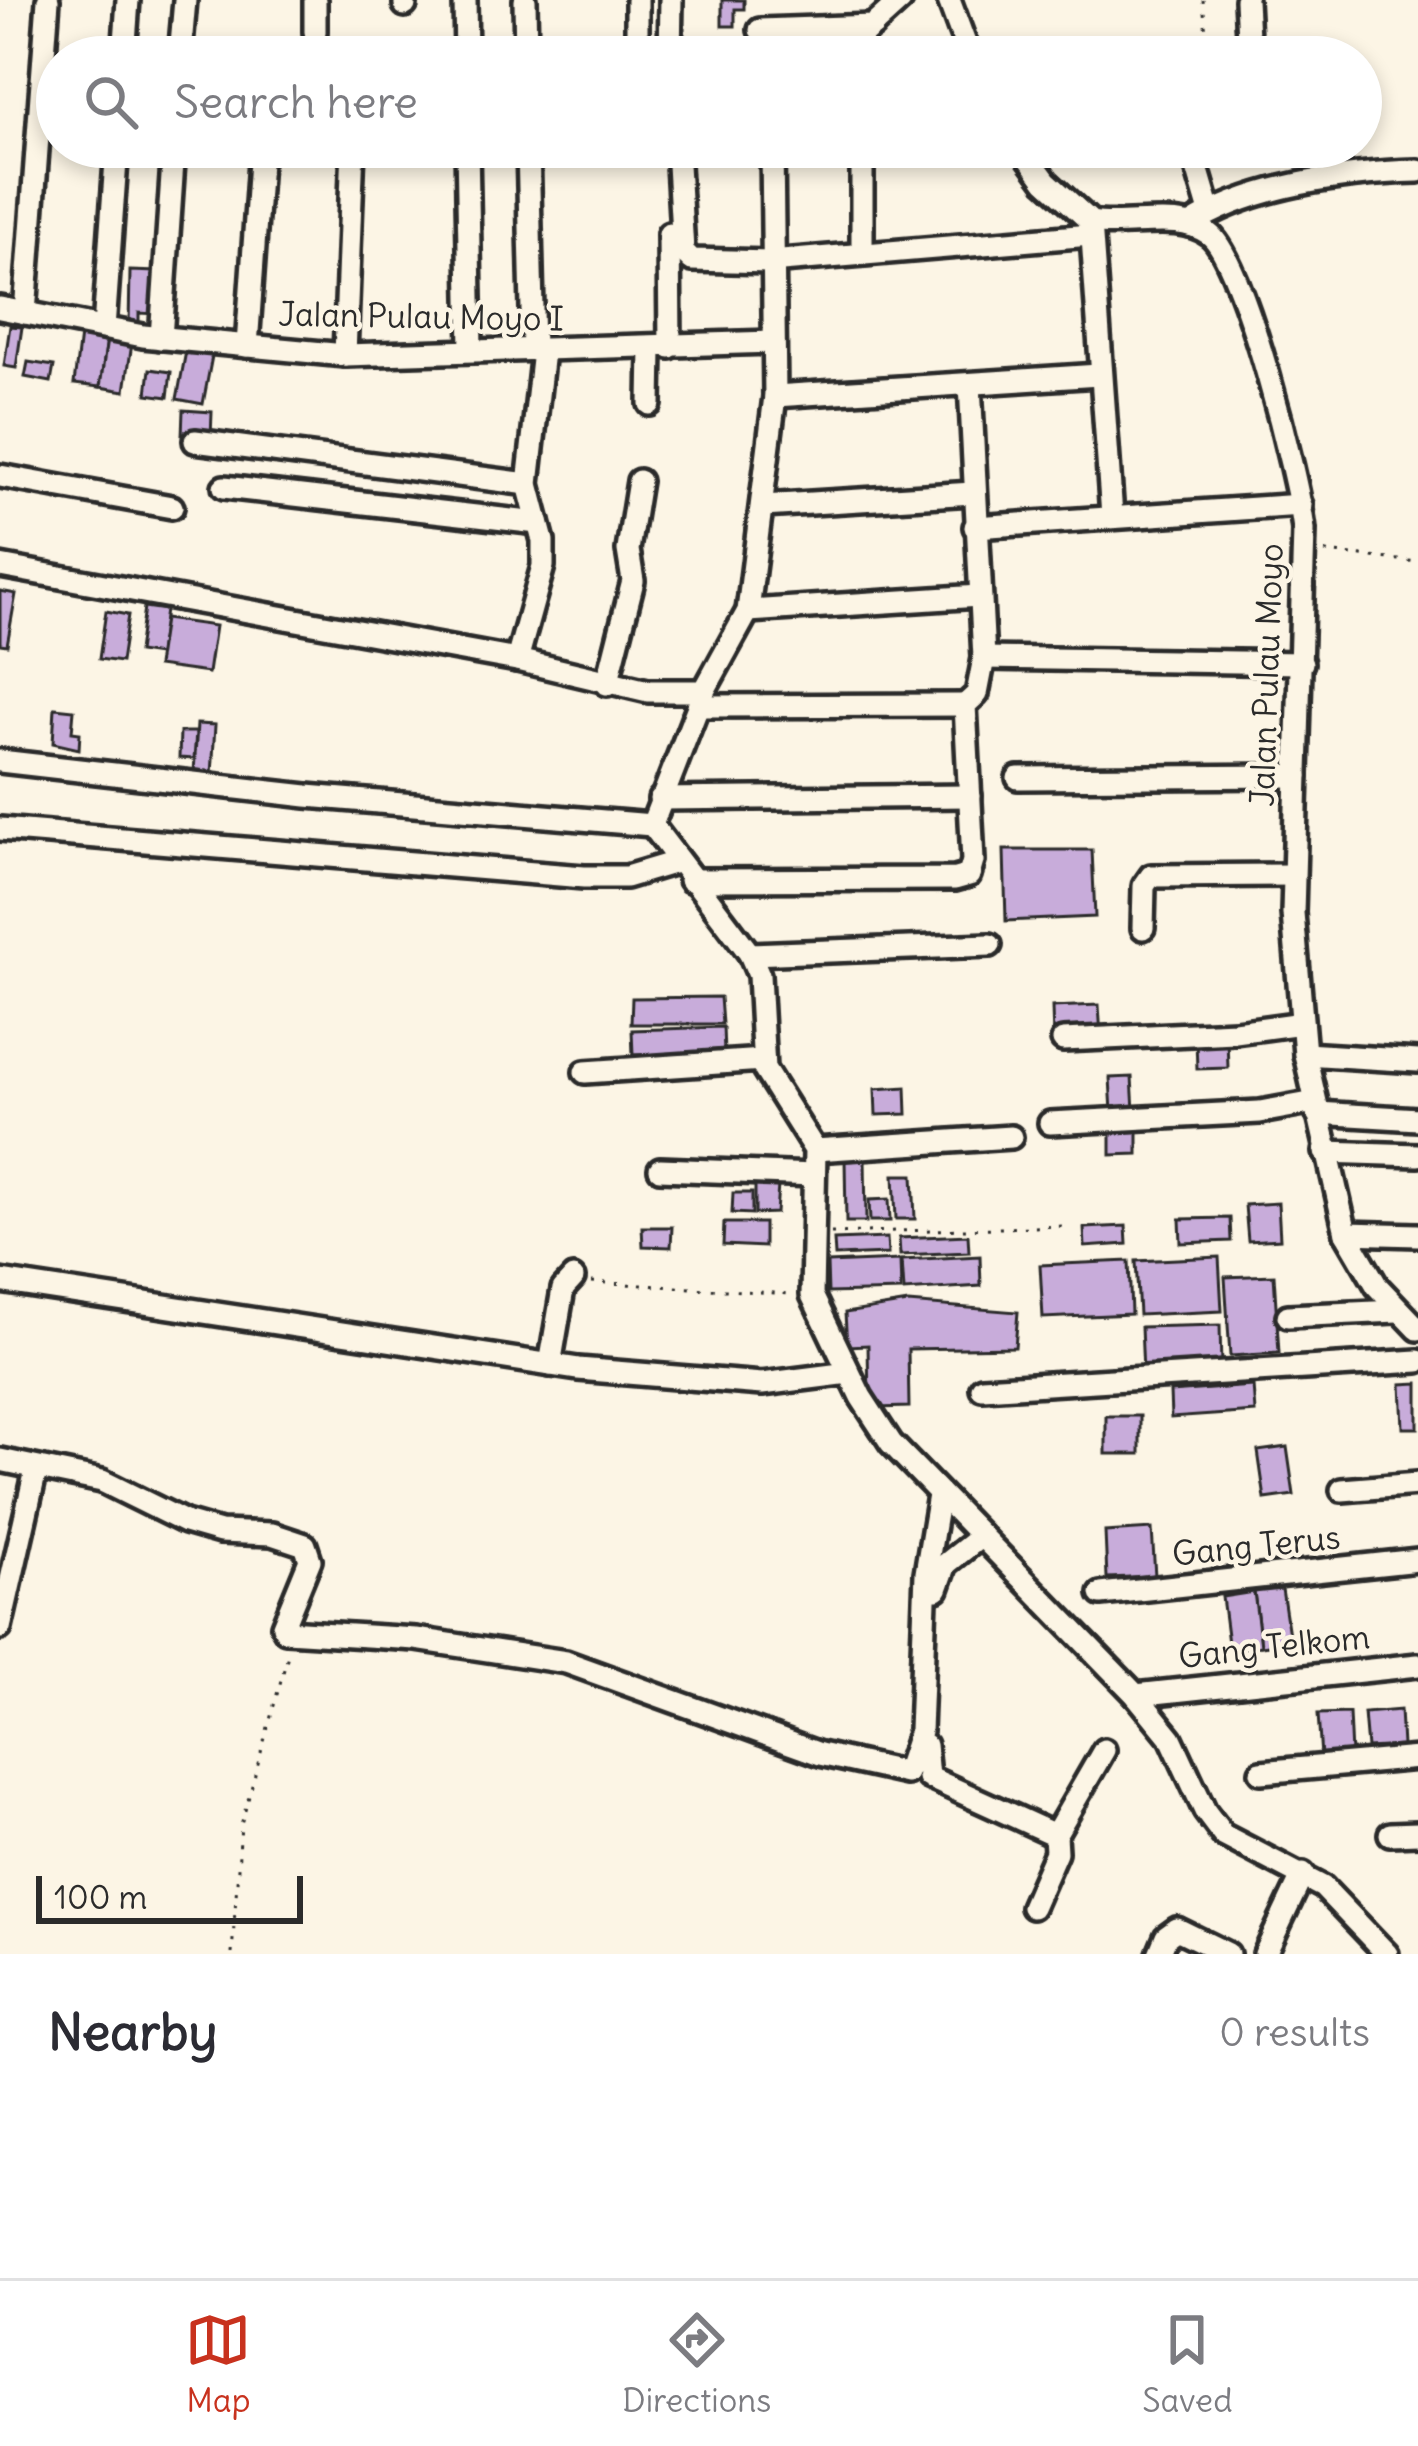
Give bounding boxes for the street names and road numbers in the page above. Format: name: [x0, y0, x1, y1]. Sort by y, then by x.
street label: Jalan Pulau Moyo I: [278, 293, 564, 339]
street label: Jalan Pulau Moyo: [1240, 543, 1292, 807]
street label: Gang Terus: [1170, 1515, 1342, 1575]
street label: Gang Telkom: [1176, 1615, 1372, 1677]

